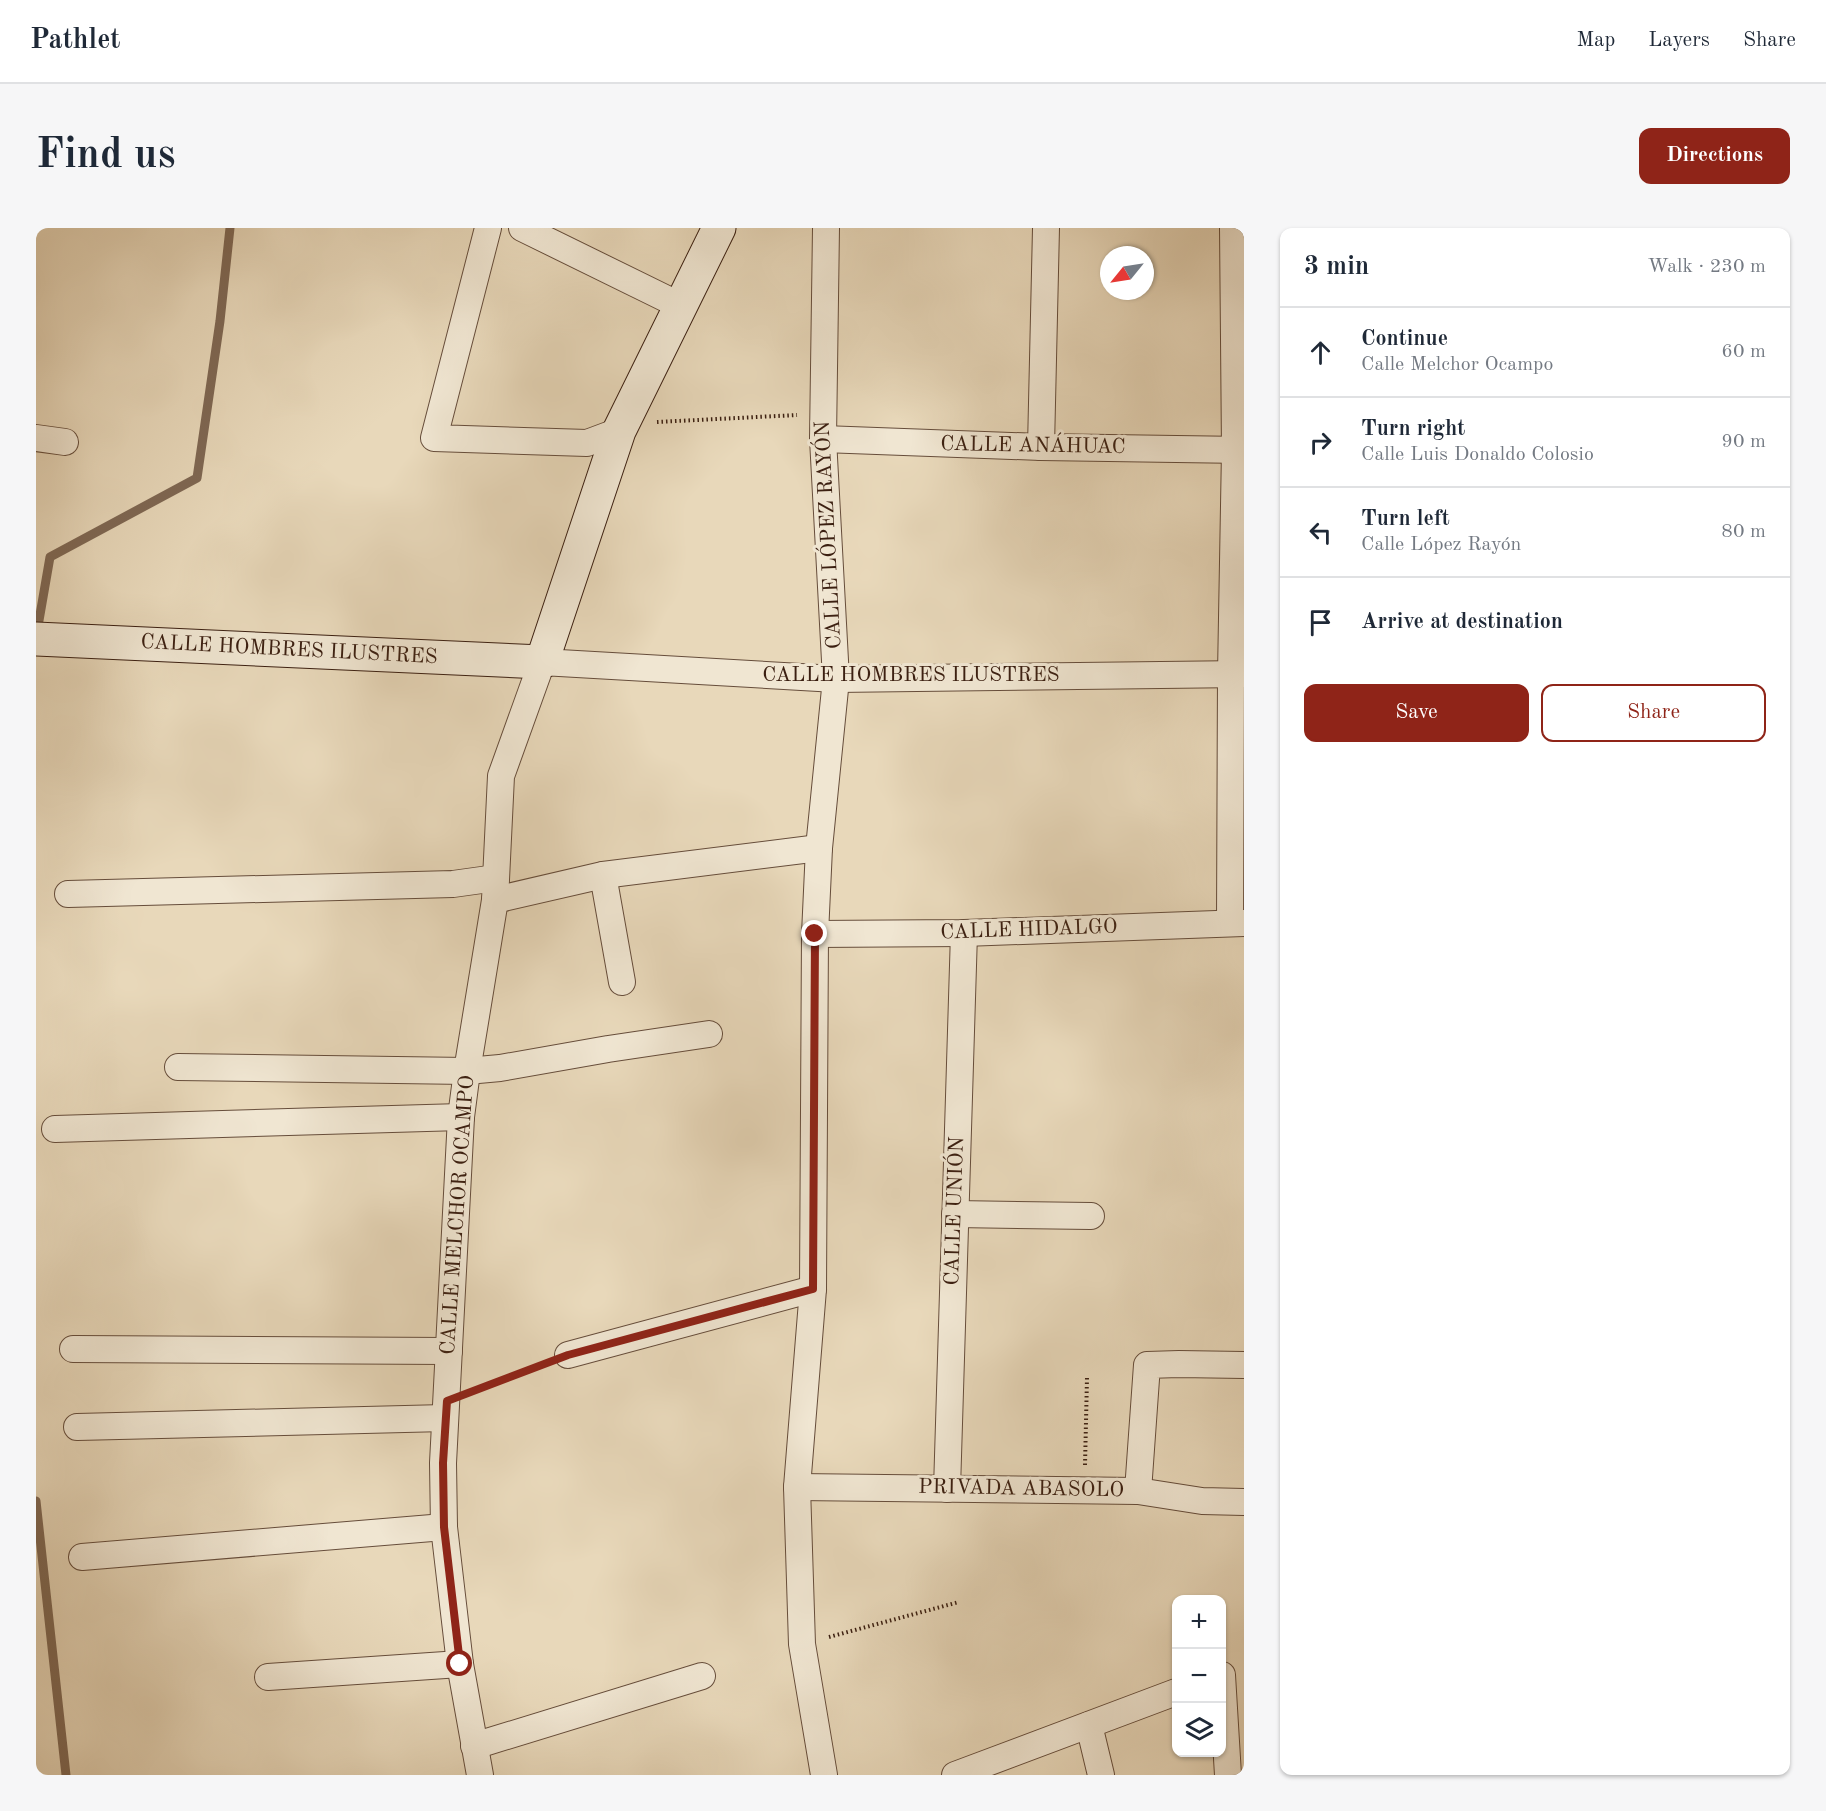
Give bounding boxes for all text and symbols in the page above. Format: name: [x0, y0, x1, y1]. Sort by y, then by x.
text: Pathlet: [30, 27, 121, 55]
text: Map: [1576, 30, 1615, 51]
text: Layers: [1648, 30, 1710, 51]
text: Share: [1743, 30, 1796, 51]
button: Directions: [1639, 128, 1790, 184]
text: Find us: [36, 135, 175, 177]
north arrow: [1100, 246, 1154, 300]
text: 3 min: [1304, 254, 1369, 280]
text: Walk · 230 m: [1647, 257, 1766, 277]
text: Continue: [1361, 328, 1448, 350]
icon: ahead: [1304, 336, 1337, 369]
text: 60 m: [1721, 342, 1766, 362]
text: Calle Melchor Ocampo: [1361, 355, 1553, 375]
text: Turn right: [1361, 418, 1465, 440]
street label: CALLE LÓPEZ RAYÓN: [808, 420, 845, 650]
icon: right: [1304, 426, 1337, 459]
street label: CALLE ANÁHUAC: [940, 430, 1126, 458]
text: 90 m: [1721, 432, 1766, 452]
text: Calle Luis Donaldo Colosio: [1361, 445, 1594, 465]
text: Turn left: [1361, 508, 1450, 530]
icon: left: [1304, 516, 1337, 549]
text: 80 m: [1721, 522, 1766, 542]
text: Calle López Rayón: [1361, 535, 1521, 555]
icon: arrive: [1304, 606, 1337, 639]
text: Arrive at destination: [1361, 611, 1563, 633]
street label: CALLE HOMBRES ILUSTRES: [140, 632, 438, 668]
street label: CALLE HOMBRES ILUSTRES: [762, 665, 1060, 686]
button: Save: [1304, 684, 1529, 742]
button: Share: [1541, 684, 1766, 742]
street label: CALLE HIDALGO: [940, 916, 1118, 944]
route end: [801, 920, 827, 946]
street label: CALLE MELCHOR OCAMPO: [438, 1074, 478, 1356]
street label: CALLE UNIÓN: [937, 1136, 968, 1286]
street label: PRIVADA ABASOLO: [918, 1477, 1124, 1501]
map controls: [1172, 1595, 1226, 1757]
button: +: [1172, 1595, 1226, 1649]
button: −: [1172, 1649, 1226, 1703]
route start: [446, 1650, 472, 1676]
button: layers: [1172, 1703, 1226, 1757]

